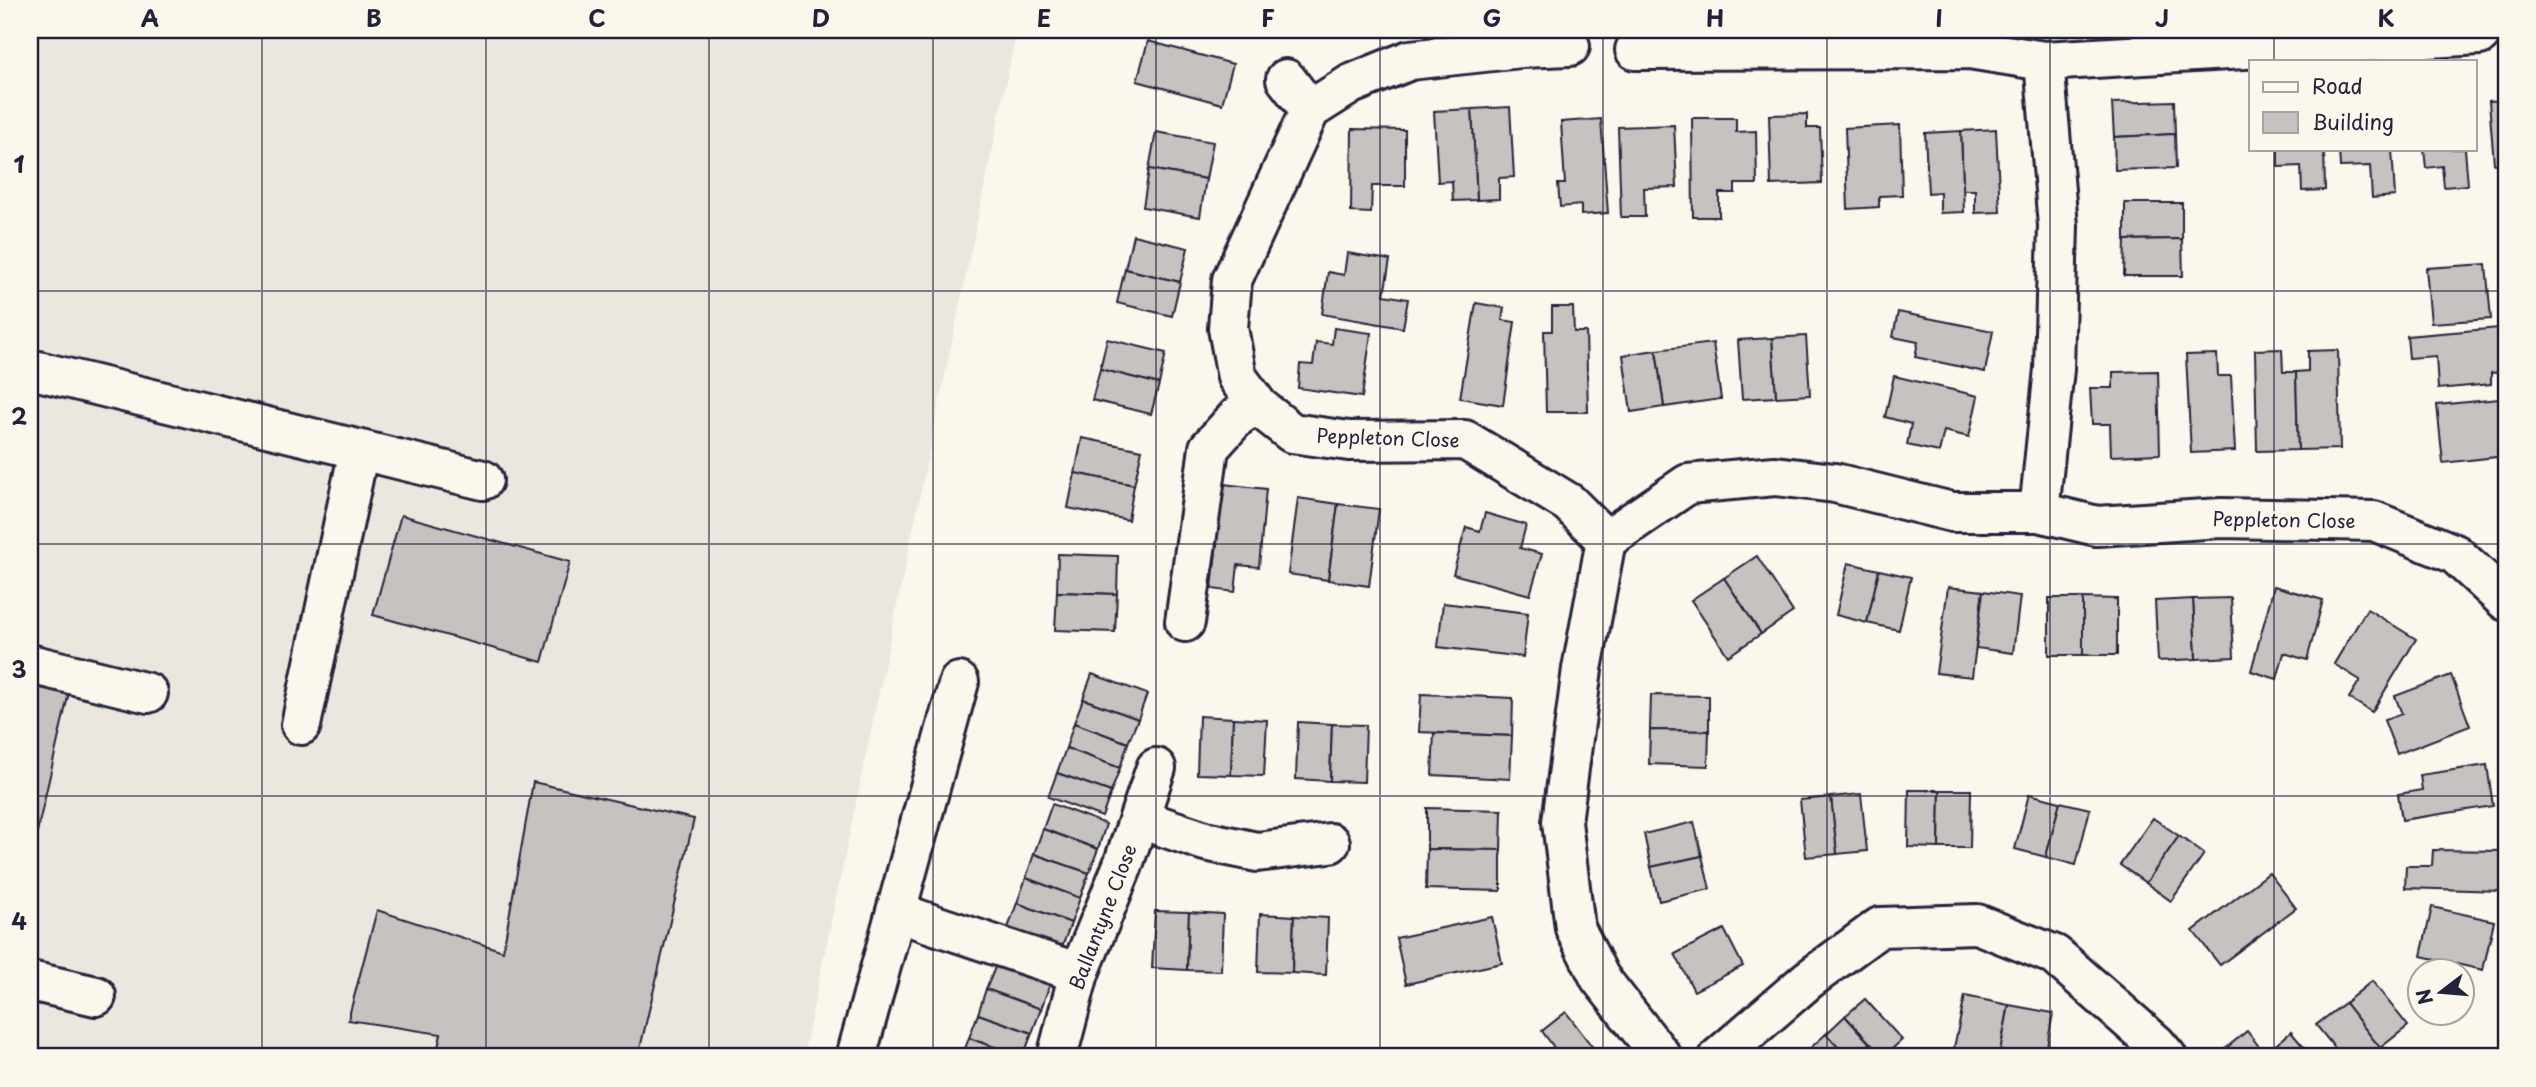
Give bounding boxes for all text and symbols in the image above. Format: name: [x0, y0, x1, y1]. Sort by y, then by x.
text: A: [141, 0, 159, 35]
text: B: [366, 0, 382, 35]
text: C: [588, 0, 606, 35]
text: D: [812, 0, 830, 35]
text: E: [1037, 0, 1051, 35]
text: F: [1261, 0, 1275, 35]
text: G: [1483, 0, 1501, 35]
text: H: [1706, 0, 1724, 35]
text: I: [1935, 0, 1943, 35]
text: J: [2155, 0, 2169, 35]
text: K: [2378, 0, 2395, 35]
legend: [2249, 60, 2476, 150]
text: Road: [2312, 69, 2363, 101]
text: Building: [2312, 105, 2394, 137]
text: 1: [14, 146, 25, 181]
text: 2: [11, 398, 27, 433]
street label: Peppleton Close: [1316, 421, 1460, 453]
street label: Peppleton Close: [2212, 504, 2356, 534]
text: 3: [11, 651, 27, 686]
street label: Ballantyne Close: [1061, 840, 1143, 993]
text: 4: [11, 903, 27, 938]
north arrow: [2406, 958, 2476, 1028]
text: N: [2408, 986, 2439, 1008]

